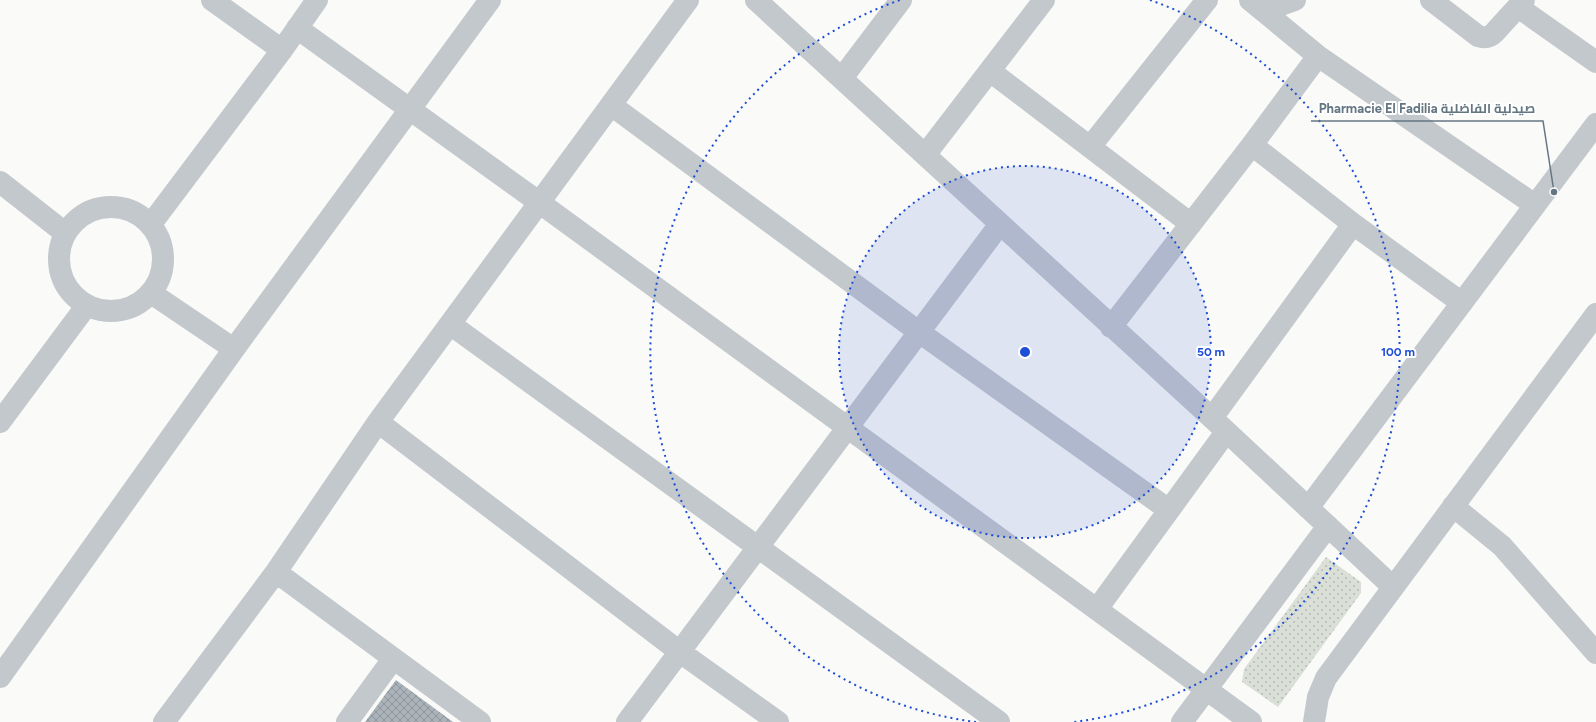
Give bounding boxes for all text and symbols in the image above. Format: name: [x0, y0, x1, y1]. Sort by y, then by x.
callout: Pharmacie El Fadilia صيدلية الفاضلية: [1311, 96, 1543, 121]
text: Pharmacie El Fadilia صيدلية الفاضلية: [1319, 101, 1535, 116]
centre of rings: [1018, 345, 1032, 359]
text: 50 m: [1197, 345, 1225, 359]
text: 100 m: [1381, 345, 1415, 359]

